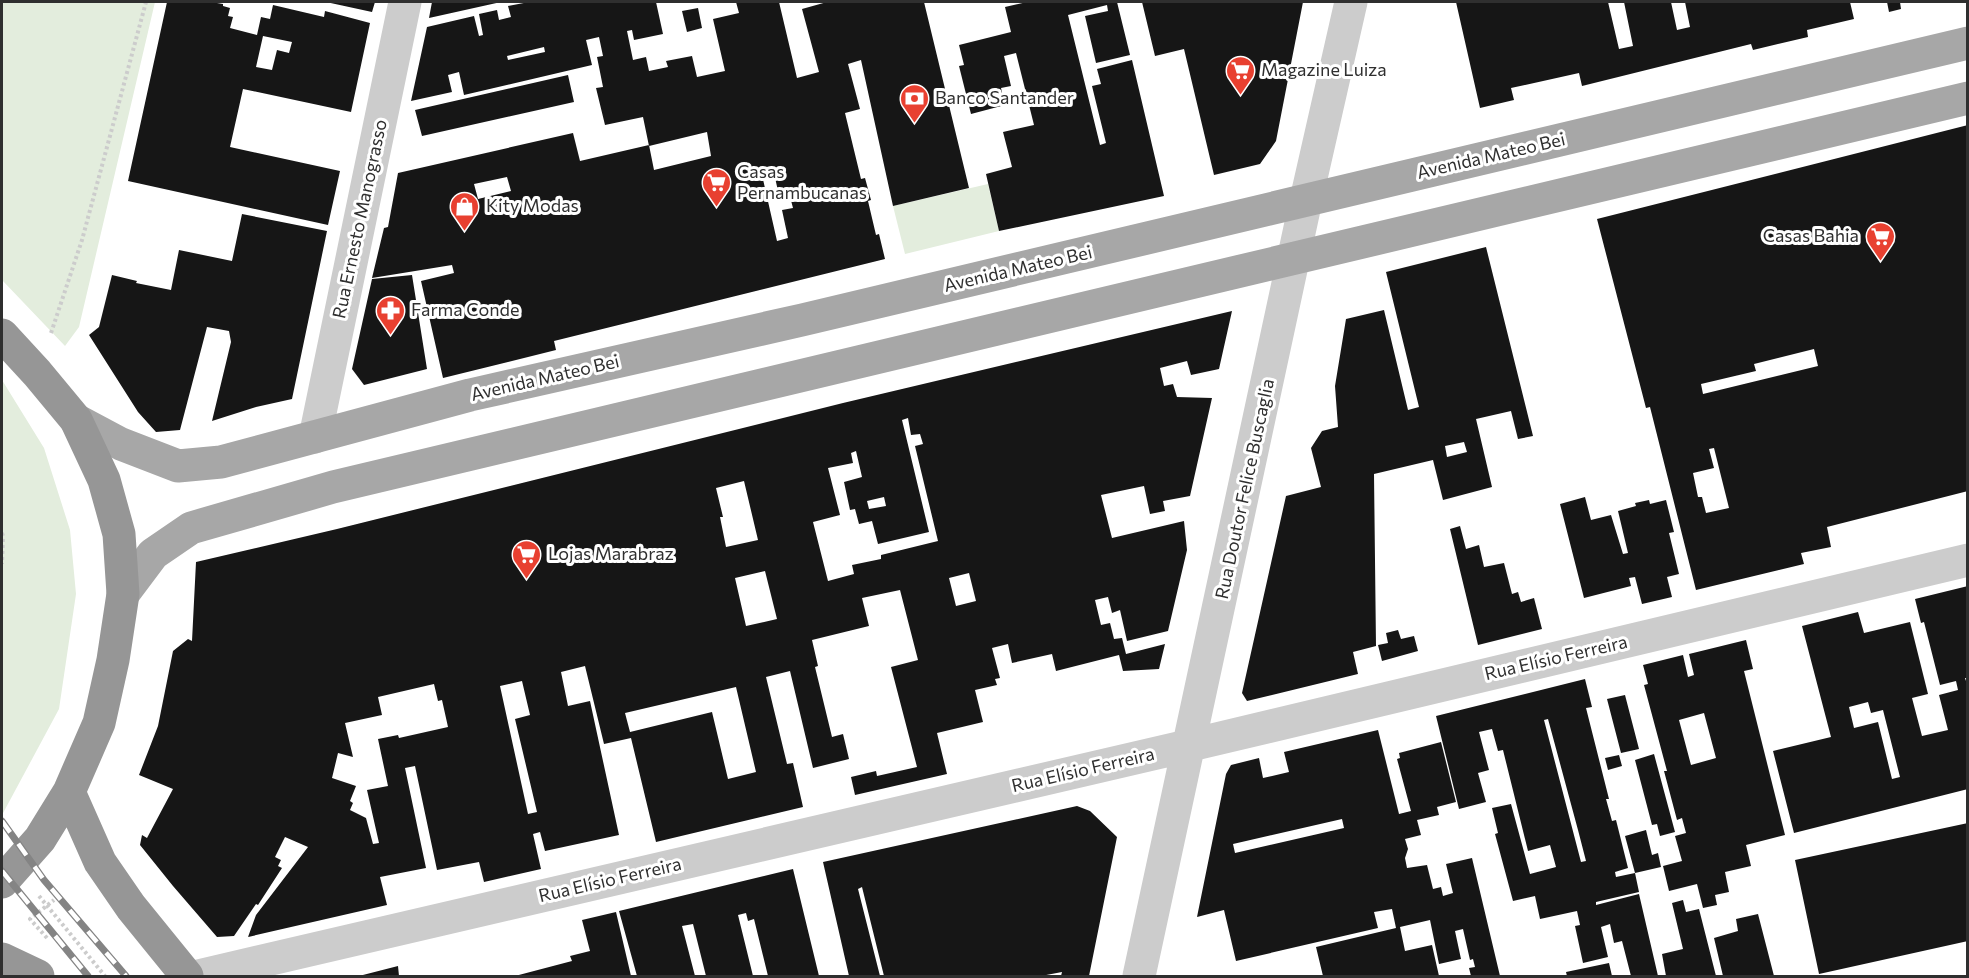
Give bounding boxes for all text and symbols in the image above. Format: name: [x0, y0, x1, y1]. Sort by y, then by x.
supermarket icon: Magazine Luiza: [1224, 54, 1256, 96]
place label: Magazine Luiza: [1261, 58, 1387, 80]
bank icon: Banco Santander: [898, 82, 930, 124]
place label: Banco Santander: [935, 86, 1074, 108]
street label: Rua Ernesto Manograsso: [327, 117, 391, 320]
street label: Avenida Mateo Bei: [1414, 127, 1567, 183]
place label: Casas Pernambucanas: [737, 160, 867, 203]
supermarket icon: Casas Pernambucanas: [700, 166, 732, 208]
shop icon: Kity Modas: [449, 190, 481, 232]
place label: Kity Modas: [486, 194, 579, 216]
supermarket icon: Casas Bahia: [1864, 220, 1896, 262]
place label: Casas Bahia: [1763, 224, 1859, 246]
street label: Avenida Mateo Bei: [941, 240, 1094, 296]
pharmacy icon: Farma Conde: [374, 294, 406, 336]
place label: Farma Conde: [411, 298, 519, 320]
street label: Avenida Mateo Bei: [468, 349, 621, 405]
street label: Rua Doutor Felice Buscaglia: [1210, 377, 1278, 601]
supermarket icon: Lojas Marabraz: [511, 538, 543, 580]
place label: Lojas Marabraz: [548, 542, 674, 564]
street label: Rua Elísio Ferreira: [1482, 630, 1629, 684]
street label: Rua Elísio Ferreira: [1009, 742, 1156, 796]
street label: Rua Elísio Ferreira: [536, 852, 683, 906]

